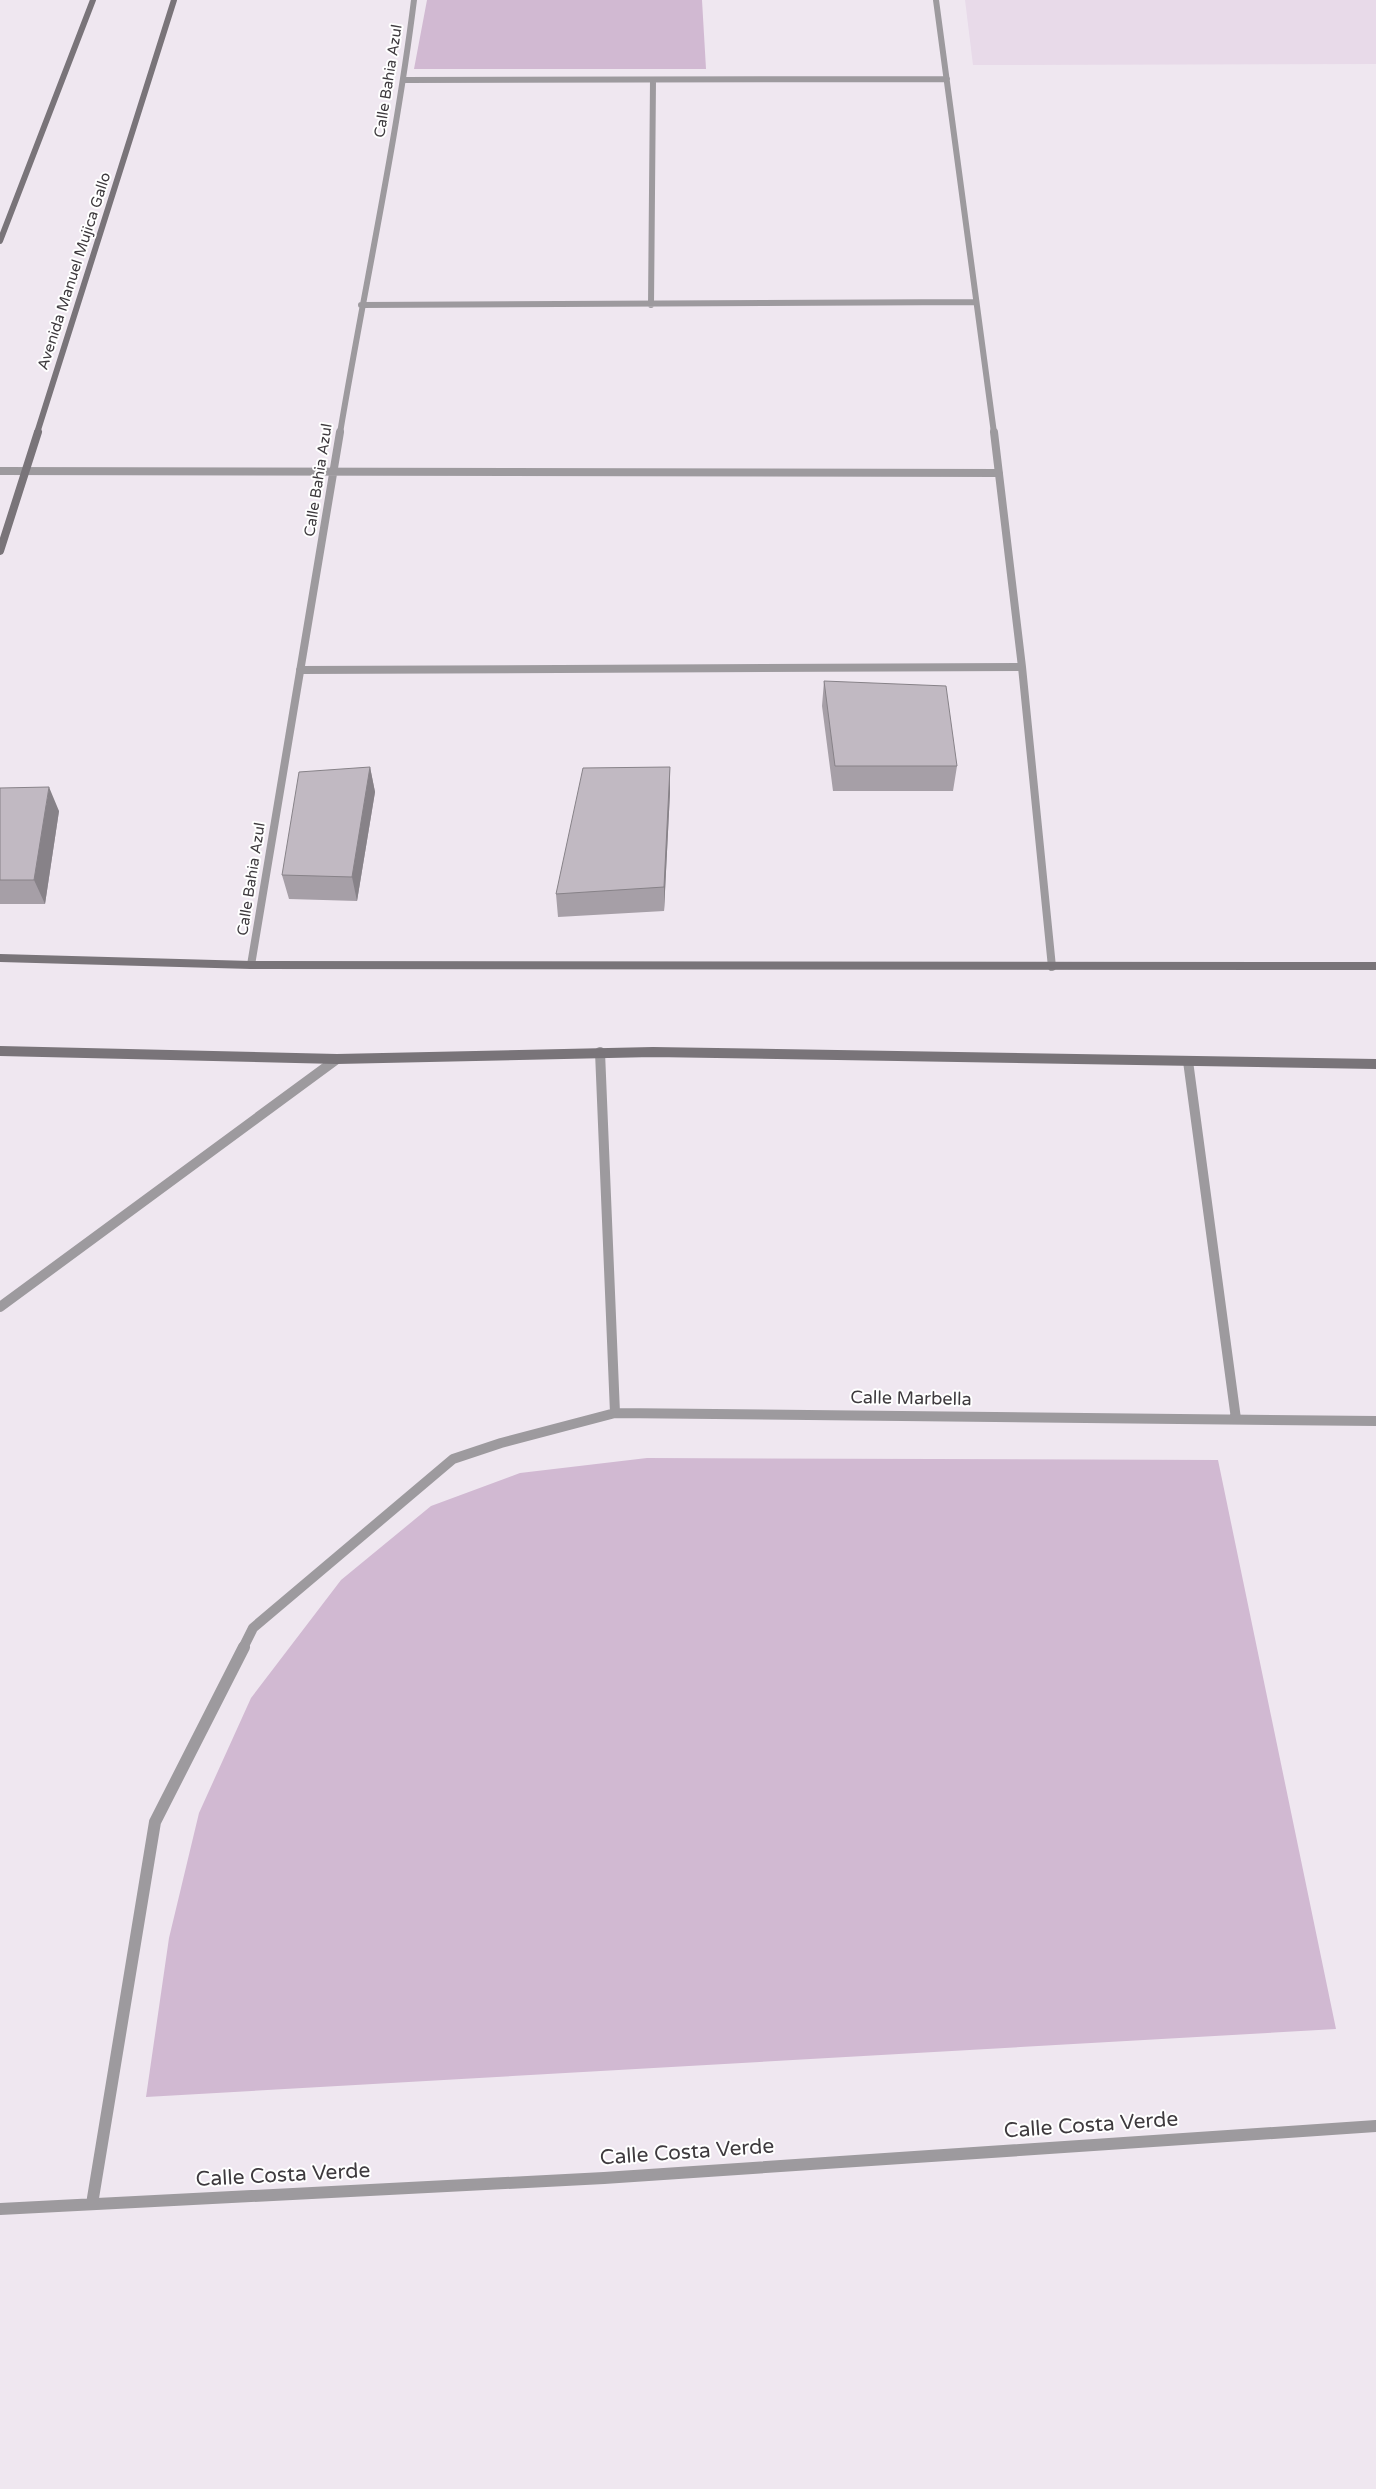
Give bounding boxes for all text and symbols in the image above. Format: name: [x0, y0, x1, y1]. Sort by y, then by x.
street label: Calle Bahia Azul: [370, 23, 406, 139]
street label: Avenida Manuel Mujica Gallo: [34, 170, 114, 372]
street label: Calle Bahia Azul: [300, 422, 336, 538]
street label: Calle Bahia Azul: [233, 821, 269, 937]
street label: Calle Marbella: [850, 1386, 972, 1410]
street label: Calle Costa Verde: [1003, 2106, 1179, 2144]
street label: Calle Costa Verde: [599, 2133, 775, 2171]
street label: Calle Costa Verde: [195, 2158, 371, 2192]

